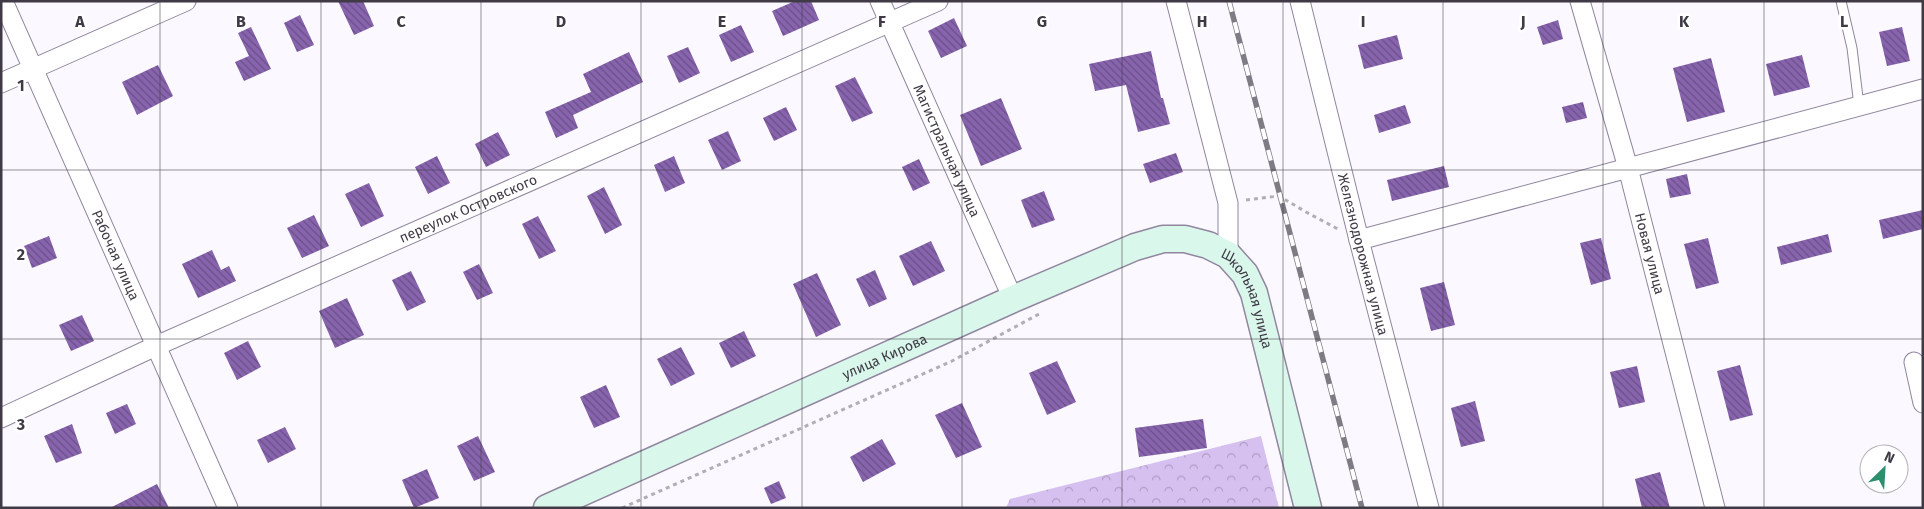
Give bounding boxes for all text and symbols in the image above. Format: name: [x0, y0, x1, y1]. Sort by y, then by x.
text: A: [74, 12, 85, 31]
text: B: [236, 12, 246, 31]
text: C: [396, 12, 406, 31]
text: D: [556, 12, 566, 31]
text: E: [718, 12, 726, 31]
text: F: [878, 12, 886, 31]
text: G: [1037, 12, 1047, 31]
text: H: [1197, 12, 1207, 31]
text: I: [1361, 12, 1365, 31]
text: J: [1519, 12, 1526, 31]
text: K: [1679, 12, 1690, 31]
text: L: [1840, 12, 1848, 31]
text: 1: [17, 76, 25, 95]
street label: Магистральная улица: [909, 82, 983, 220]
street label: переулок Островского: [397, 171, 540, 247]
street label: Железнодорожная улица: [1334, 172, 1392, 337]
street label: Рабочая улица: [88, 207, 143, 303]
street label: Новая улица: [1631, 211, 1668, 296]
text: 2: [17, 245, 25, 264]
street label: Школьная улица: [1218, 245, 1276, 350]
street label: улица Кирова: [840, 331, 930, 383]
text: 3: [16, 415, 25, 434]
north arrow: [1859, 444, 1909, 494]
text: N: [1881, 448, 1897, 467]

